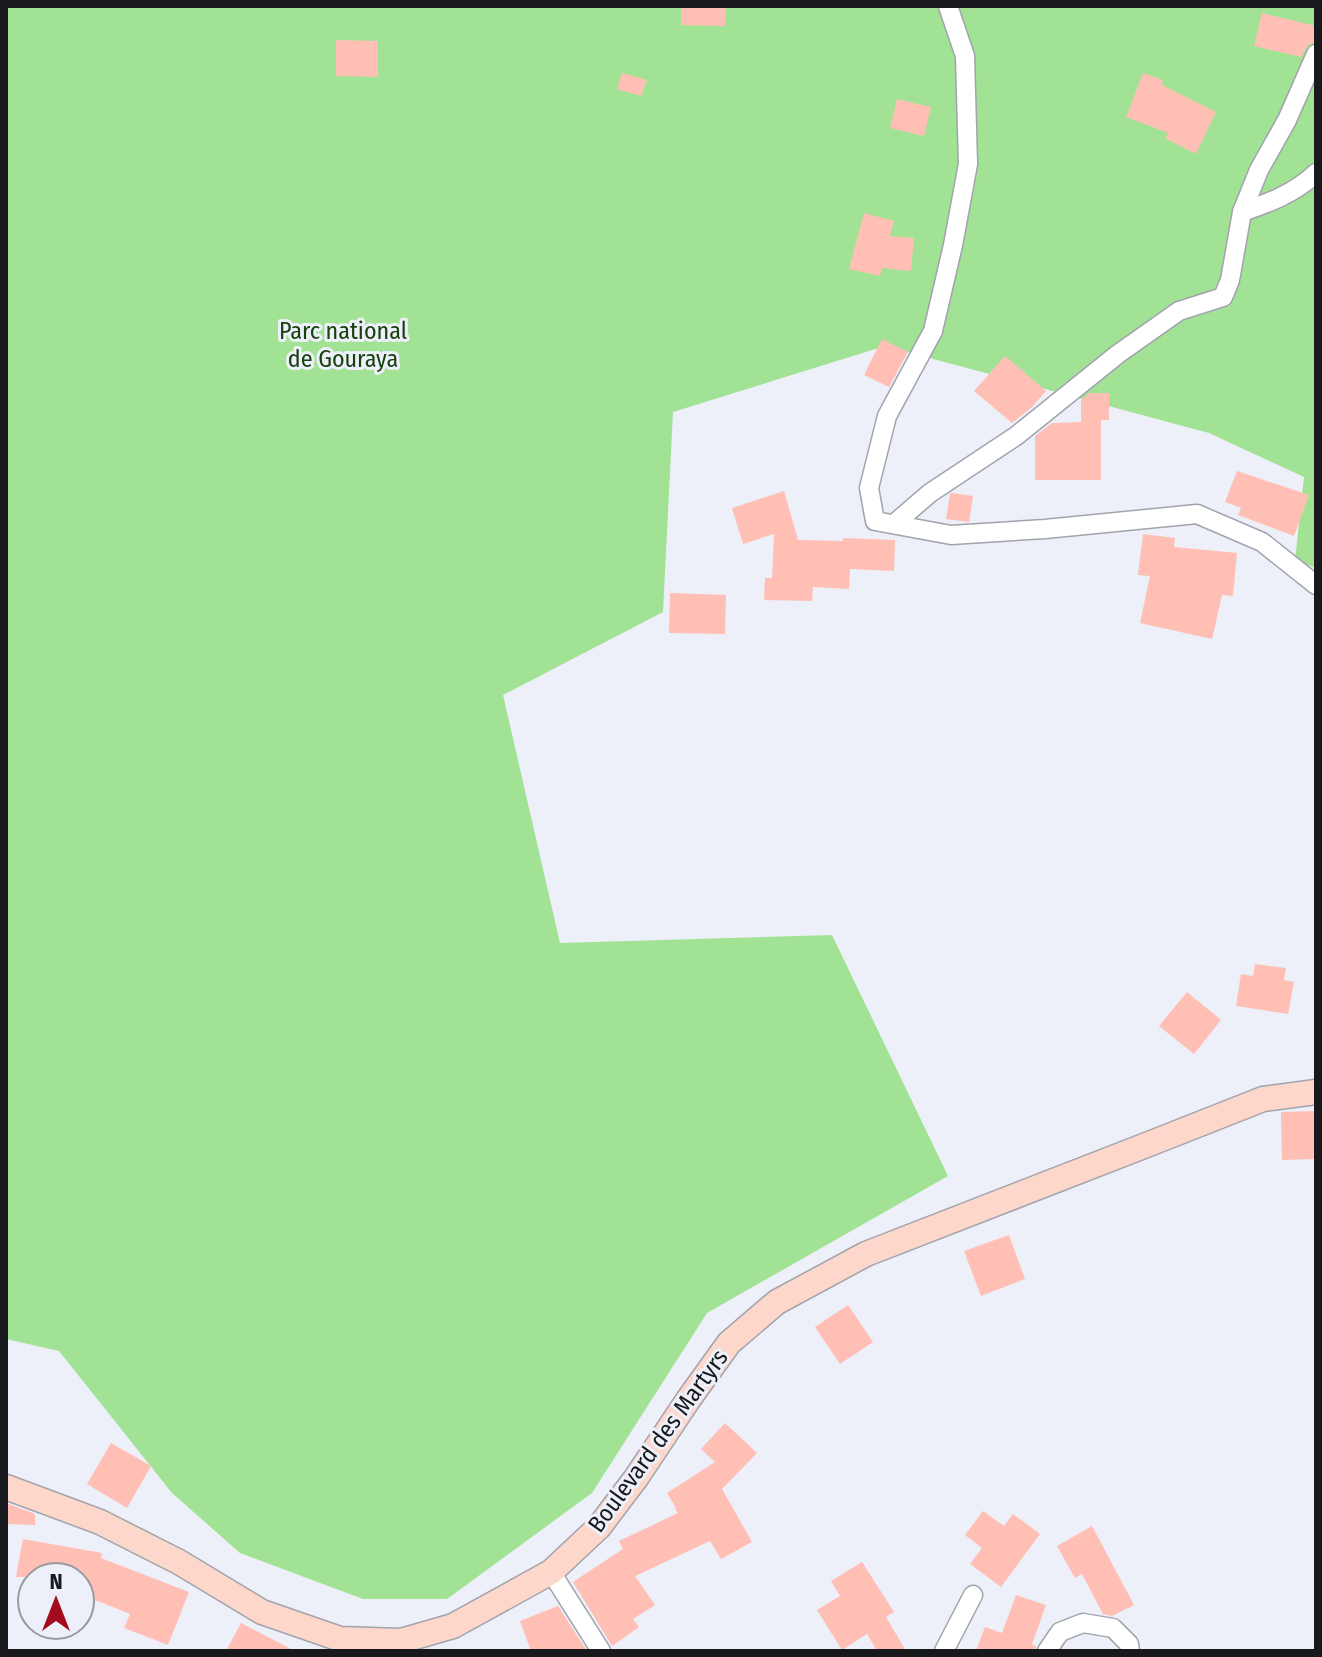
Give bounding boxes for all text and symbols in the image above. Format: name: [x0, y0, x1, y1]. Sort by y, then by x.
park label: Parc national de Gouraya: [279, 317, 407, 373]
street label: Boulevard des Martyrs: [582, 1344, 734, 1538]
north arrow: [16, 1561, 96, 1641]
text: N: [49, 1568, 63, 1595]

